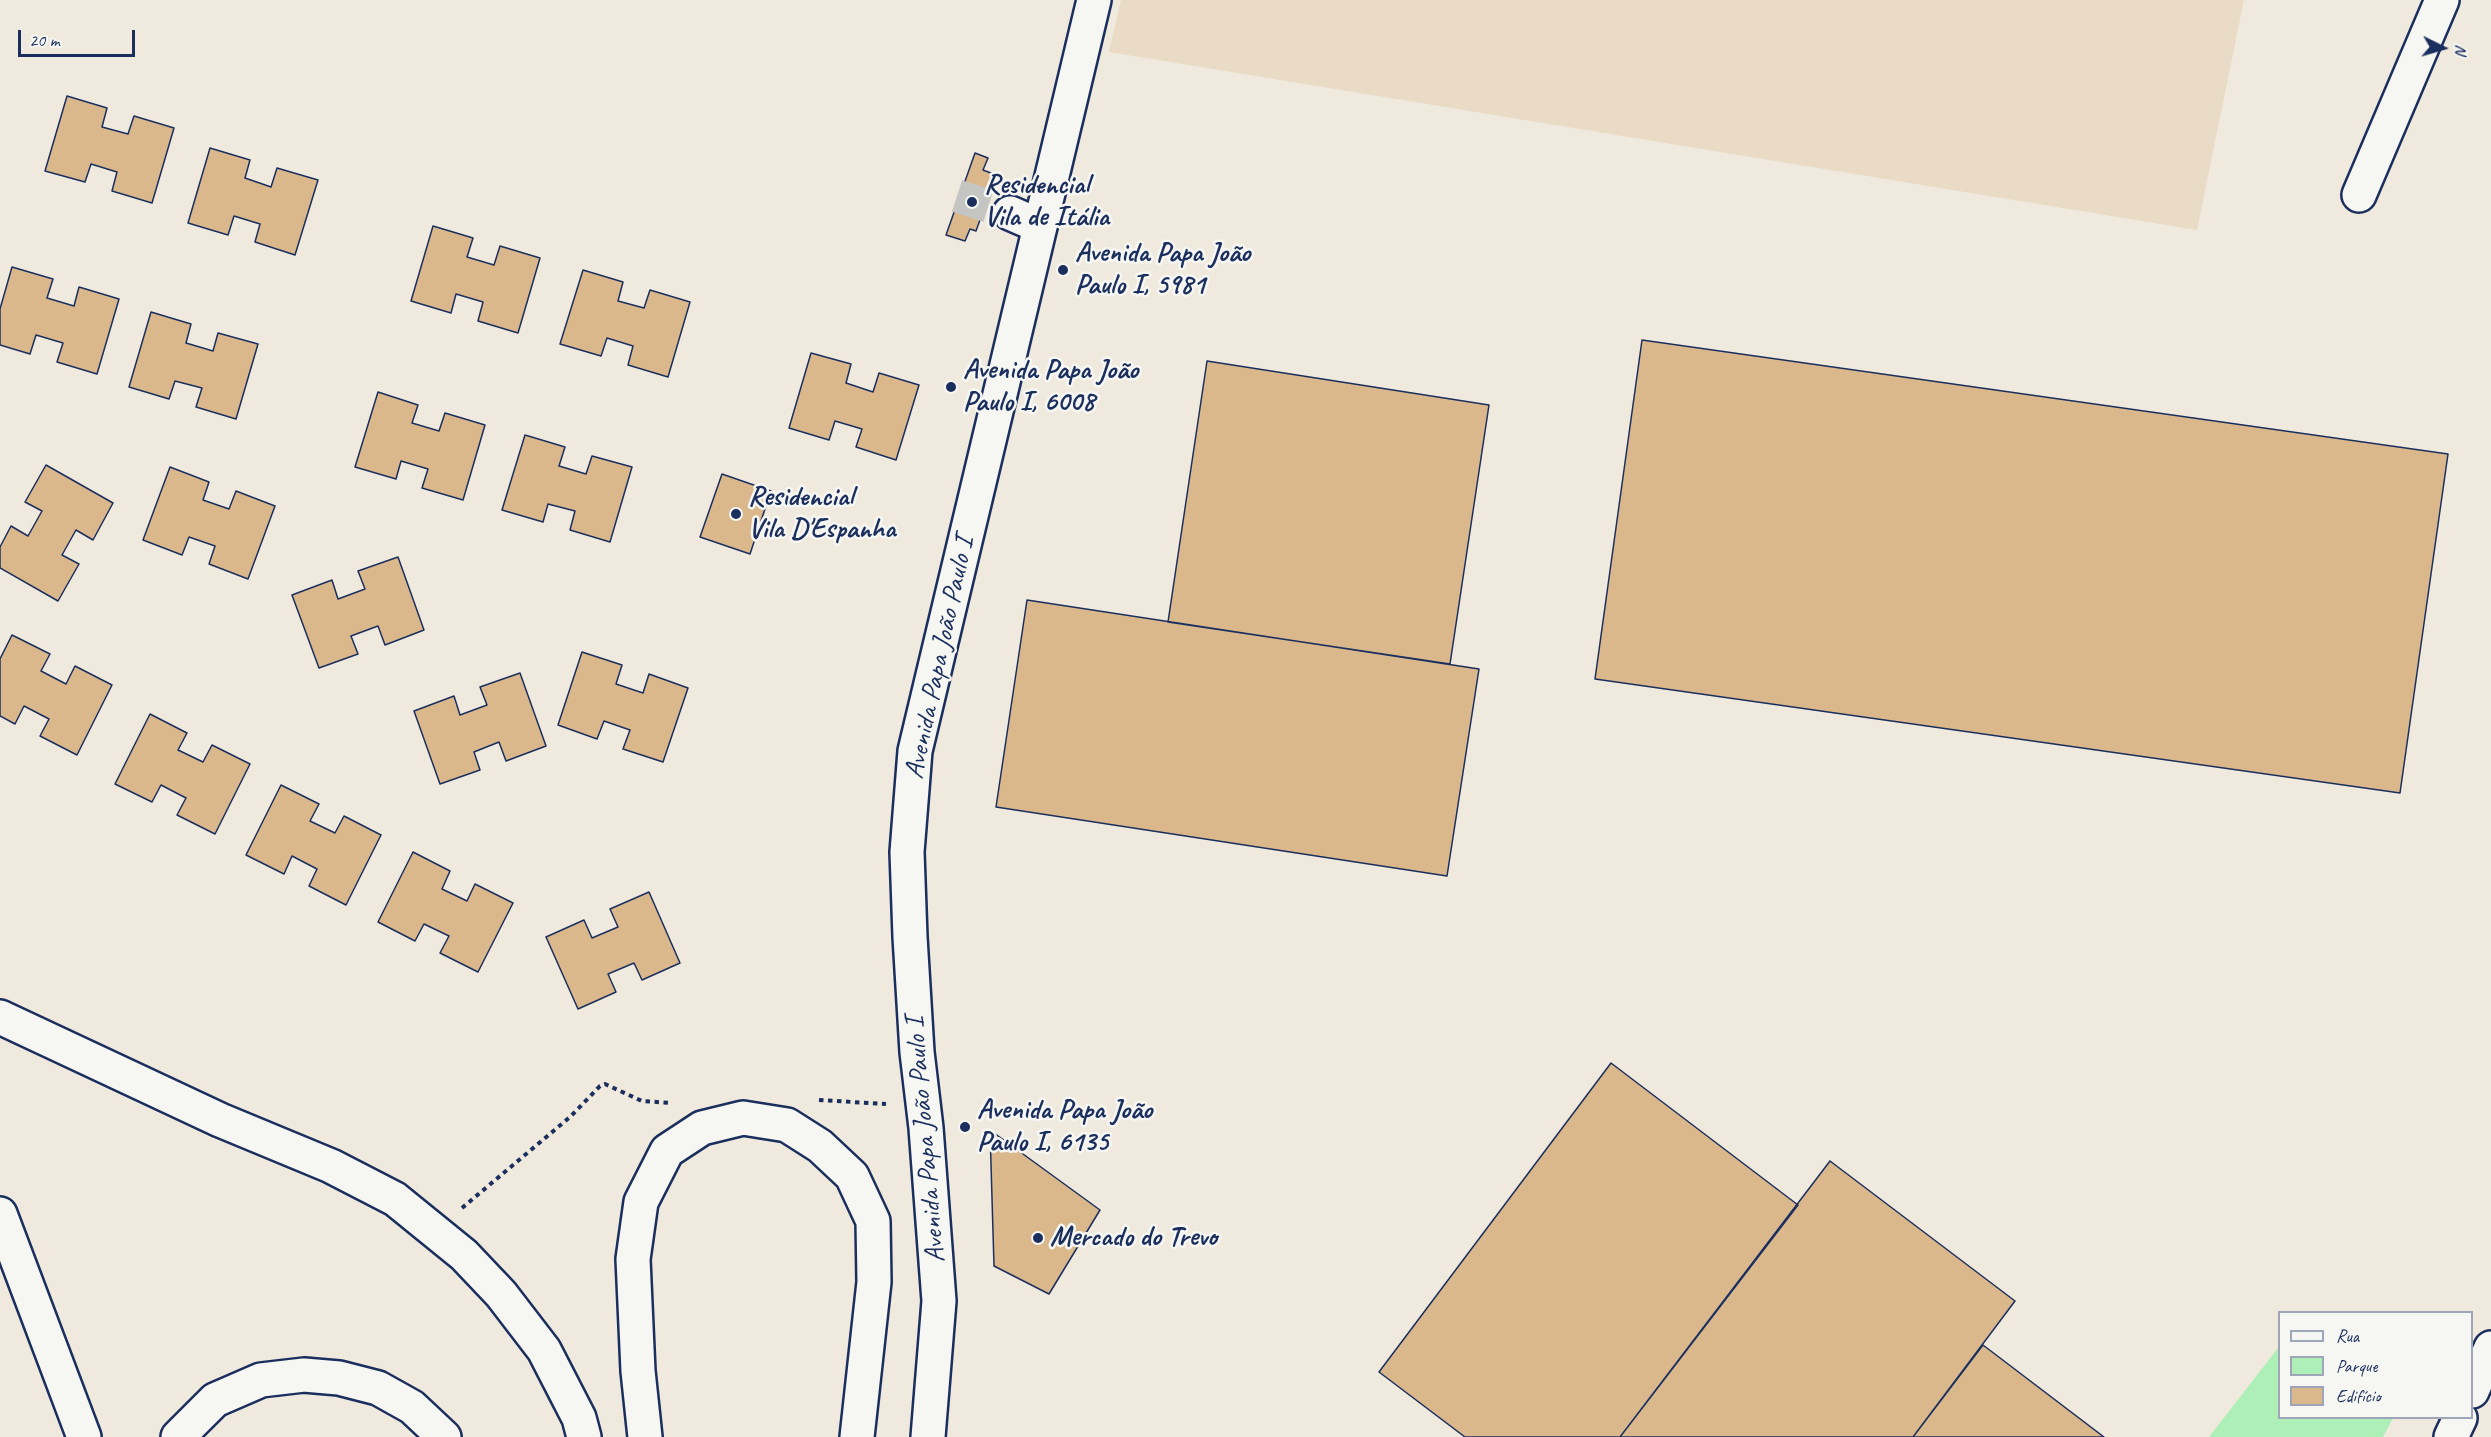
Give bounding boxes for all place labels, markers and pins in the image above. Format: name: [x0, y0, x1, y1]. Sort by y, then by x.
place label: Residencial Vila de Itália: [984, 169, 1109, 235]
marker: Residencial Vila de Itália: [965, 195, 979, 209]
place label: Avenida Papa João Paulo I, 5981: [1075, 237, 1250, 303]
marker: Avenida Papa João Paulo I, 5981: [1056, 263, 1070, 277]
place label: Avenida Papa João Paulo I, 6008: [963, 354, 1138, 420]
marker: Avenida Papa João Paulo I, 6008: [944, 380, 958, 394]
place label: Residencial Vila D'Espanha: [748, 481, 896, 547]
marker: Residencial Vila D'Espanha: [729, 507, 743, 521]
place label: Avenida Papa João Paulo I, 6135: [977, 1094, 1152, 1160]
marker: Avenida Papa João Paulo I, 6135: [958, 1120, 972, 1134]
place label: Mercado do Trevo: [1050, 1221, 1217, 1255]
marker: Mercado do Trevo: [1031, 1231, 1045, 1245]

